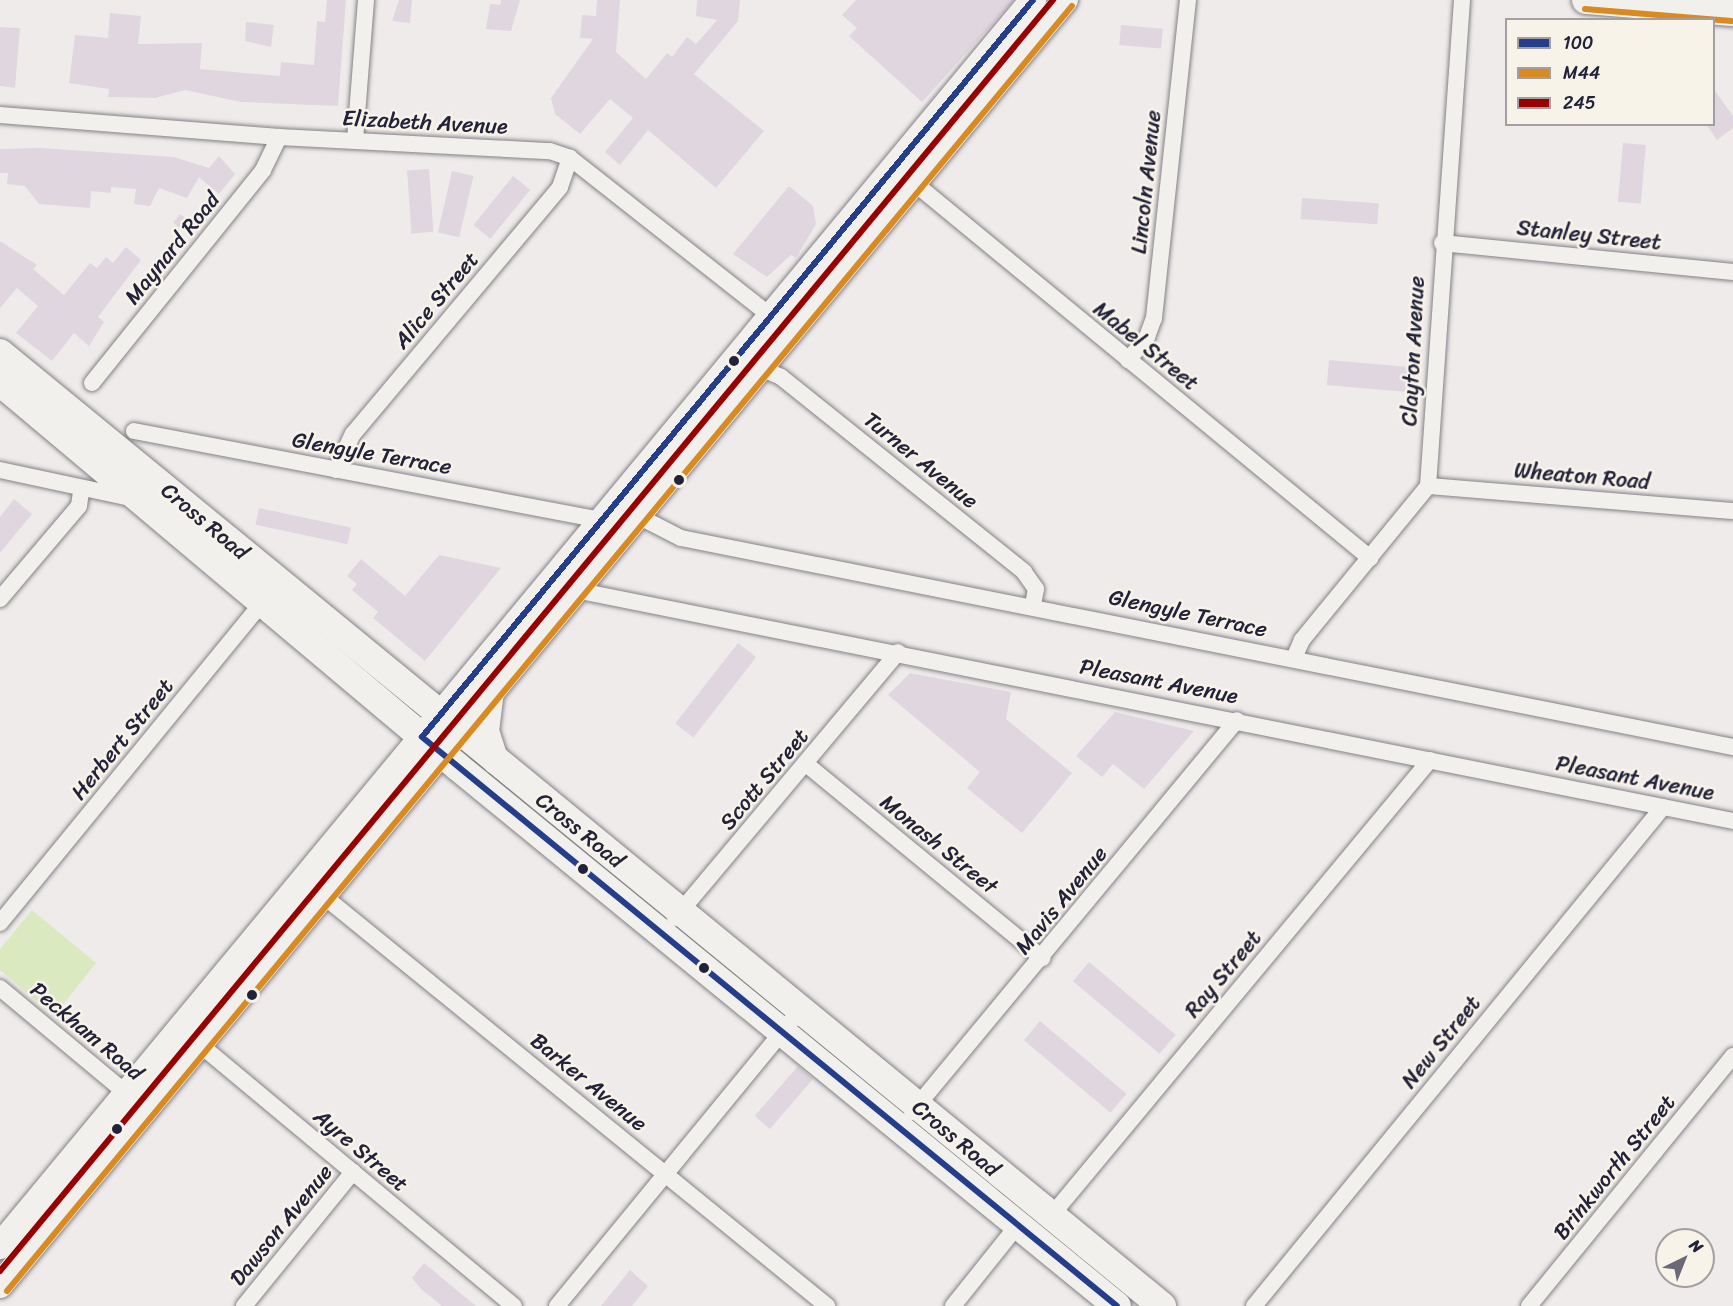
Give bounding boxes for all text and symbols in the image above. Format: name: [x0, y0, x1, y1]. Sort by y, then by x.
legend: [1505, 18, 1715, 126]
text: 100: [1563, 27, 1593, 59]
text: M44: [1563, 57, 1600, 89]
text: 245: [1563, 87, 1596, 119]
street label: Elizabeth Avenue: [342, 104, 508, 140]
street label: Lincoln Avenue: [1125, 109, 1167, 255]
street label: Maynard Road: [119, 187, 225, 309]
street label: Stanley Street: [1516, 214, 1662, 256]
street label: Alice Street: [388, 246, 484, 354]
street label: Clayton Avenue: [1396, 275, 1430, 427]
street label: Mabel Street: [1088, 295, 1204, 397]
unlabelled marker: [728, 355, 740, 367]
street label: Turner Avenue: [859, 406, 983, 514]
street label: Glengyle Terrace: [290, 426, 454, 480]
street label: Wheaton Road: [1513, 457, 1651, 495]
unlabelled marker: [673, 474, 685, 486]
street label: Cross Road: [156, 477, 254, 565]
street label: Glengyle Terrace: [1106, 583, 1270, 643]
street label: Pleasant Avenue: [1078, 653, 1240, 709]
street label: Herbert Street: [65, 673, 179, 805]
street label: Scott Street: [714, 723, 814, 835]
street label: Pleasant Avenue: [1554, 750, 1716, 806]
street label: Cross Road: [531, 786, 629, 874]
street label: Monash Street: [875, 789, 1003, 899]
street label: Mavis Avenue: [1009, 841, 1113, 959]
unlabelled marker: [577, 863, 589, 875]
street label: Ray Street: [1179, 925, 1267, 1023]
unlabelled marker: [698, 962, 710, 974]
street label: Peckham Road: [25, 976, 149, 1086]
unlabelled marker: [246, 989, 258, 1001]
street label: New Street: [1396, 990, 1486, 1094]
street label: Barker Avenue: [526, 1027, 652, 1137]
street label: Brinkworth Street: [1548, 1090, 1680, 1244]
street label: Cross Road: [907, 1094, 1005, 1182]
street label: Ayre Street: [308, 1103, 414, 1197]
unlabelled marker: [111, 1123, 123, 1135]
street label: Dawson Avenue: [224, 1159, 338, 1291]
north arrow: [1655, 1228, 1715, 1288]
text: N: [1682, 1232, 1710, 1260]

